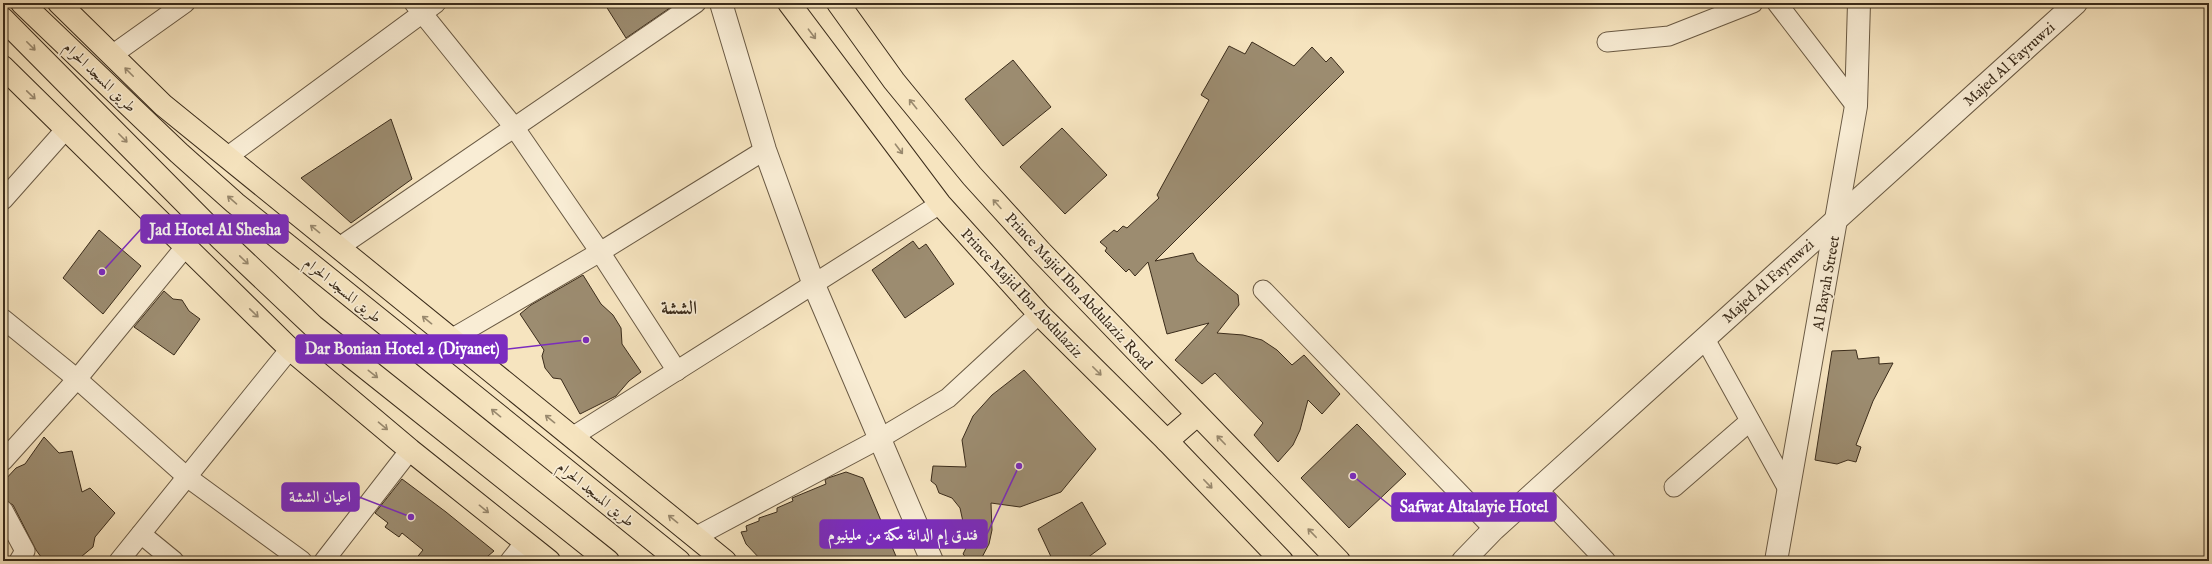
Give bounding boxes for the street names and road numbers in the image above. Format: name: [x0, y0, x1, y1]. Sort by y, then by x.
street label: Majed Al Fayruwzi: [1960, 18, 2059, 111]
street label: طريق المسجد الحرام: [57, 38, 140, 119]
street label: Prince Majid Ibn Abdulaziz Road: [1002, 209, 1156, 373]
street label: Prince Majid Ibn Abdulaziz: [957, 225, 1087, 361]
street label: Al Bayah Street: [1809, 234, 1844, 333]
street label: Majed Al Fayruwzi: [1719, 235, 1818, 328]
street label: طريق المسجد الحرام: [298, 253, 385, 330]
street label: طريق المسجد الحرام: [551, 457, 638, 534]

